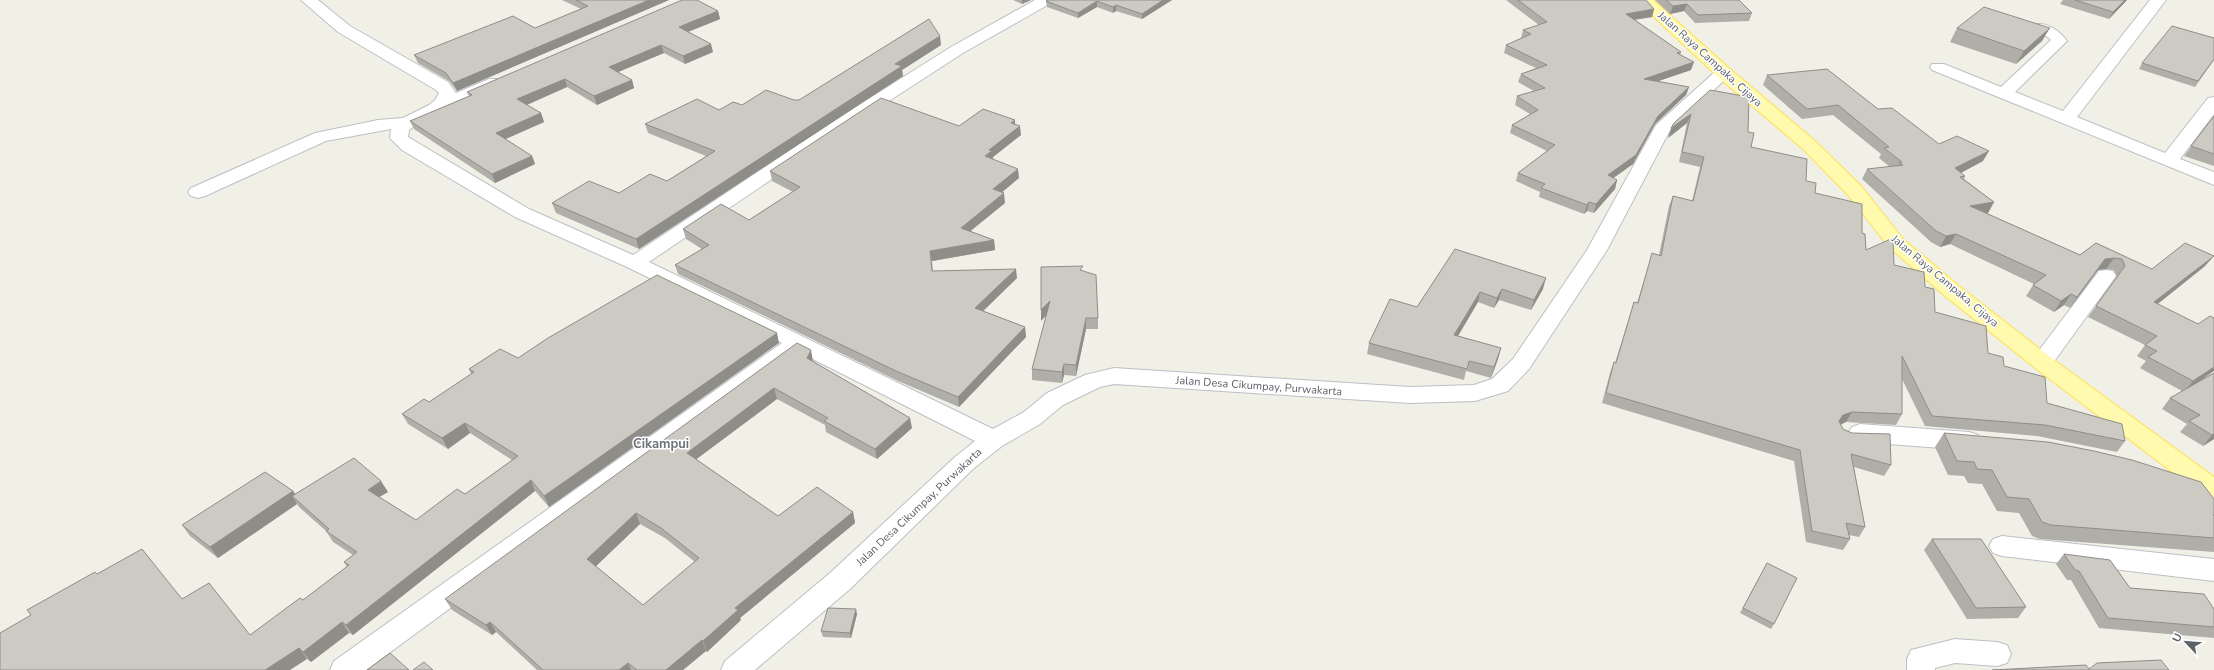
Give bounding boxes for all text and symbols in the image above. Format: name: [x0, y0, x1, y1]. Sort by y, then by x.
street label: Jalan Raya Campaka, Cijaya: [1654, 7, 1766, 110]
street label: Jalan Raya Campaka, Cijaya: [1887, 231, 2002, 331]
street label: Jalan Desa Cikumpay, Purwakarta: [1174, 373, 1343, 399]
district label: Cikampui: [633, 435, 689, 453]
street label: Jalan Desa Cikumpay, Purwakarta: [852, 445, 985, 570]
north arrow: [2166, 622, 2206, 662]
text: U: [2169, 631, 2186, 645]

